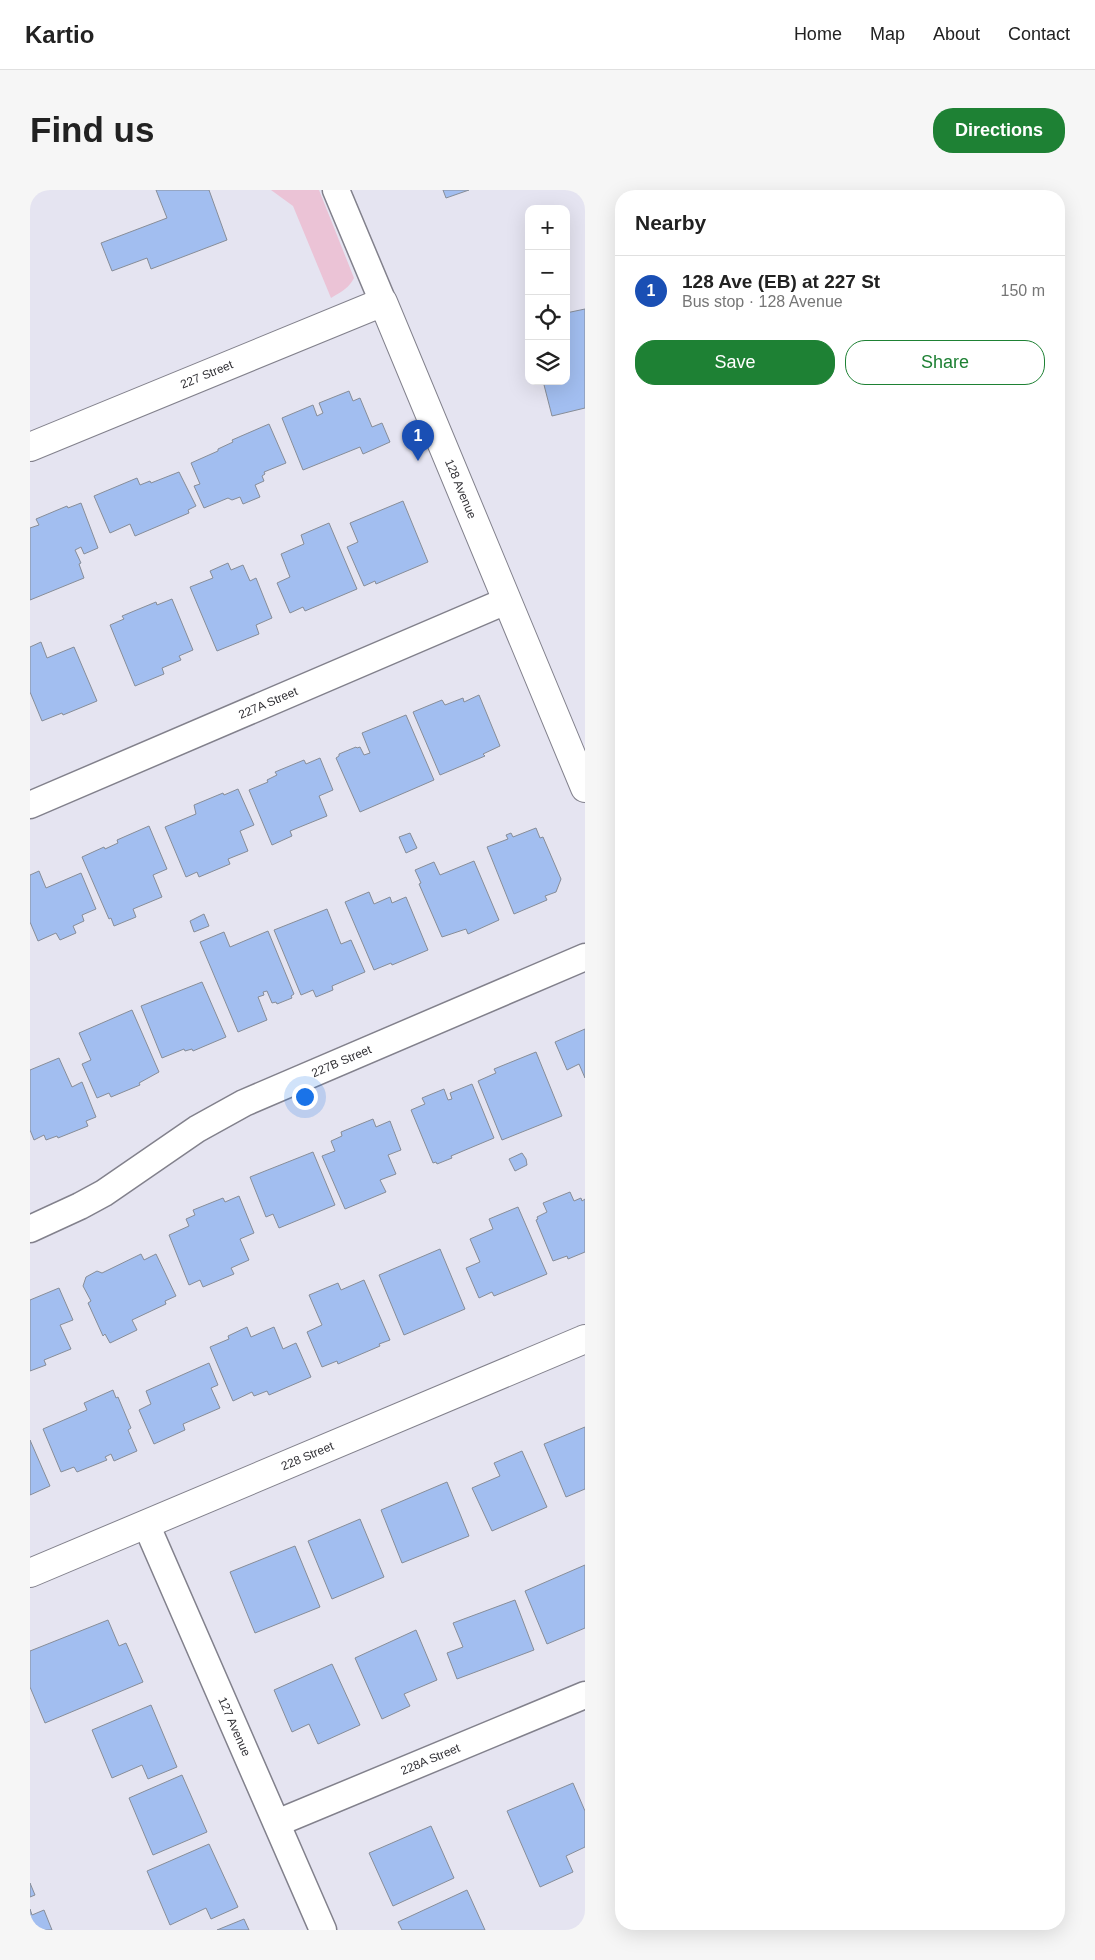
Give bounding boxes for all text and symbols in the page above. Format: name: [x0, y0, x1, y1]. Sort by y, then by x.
text: Kartio: [25, 21, 94, 48]
text: Home: [794, 24, 842, 44]
text: Map: [870, 24, 905, 44]
text: About: [933, 24, 980, 44]
text: Contact: [1008, 24, 1070, 44]
button: Directions: [933, 108, 1065, 153]
text: Find us: [30, 110, 154, 149]
map controls: [525, 205, 570, 385]
button: +: [525, 205, 570, 250]
text: Nearby: [635, 211, 706, 234]
button: −: [525, 250, 570, 295]
text: 128 Ave (EB) at 227 St: [682, 271, 880, 292]
text: 1: [647, 282, 655, 299]
text: 150 m: [1001, 282, 1045, 299]
text: Bus stop · 128 Avenue: [682, 293, 843, 310]
button: locate: [525, 295, 570, 340]
button: layers: [525, 340, 570, 385]
button: Save: [635, 340, 835, 385]
button: Share: [845, 340, 1045, 385]
street label: 227 Street: [178, 357, 236, 391]
pin: 1: [402, 420, 434, 461]
street label: 128 Avenue: [442, 457, 479, 521]
street label: 227A Street: [236, 684, 300, 722]
street label: 227B Street: [310, 1042, 374, 1080]
your location: [292, 1084, 318, 1110]
street label: 228 Street: [279, 1439, 336, 1473]
street label: 127 Avenue: [215, 1695, 254, 1759]
street label: 228A Street: [399, 1741, 463, 1778]

